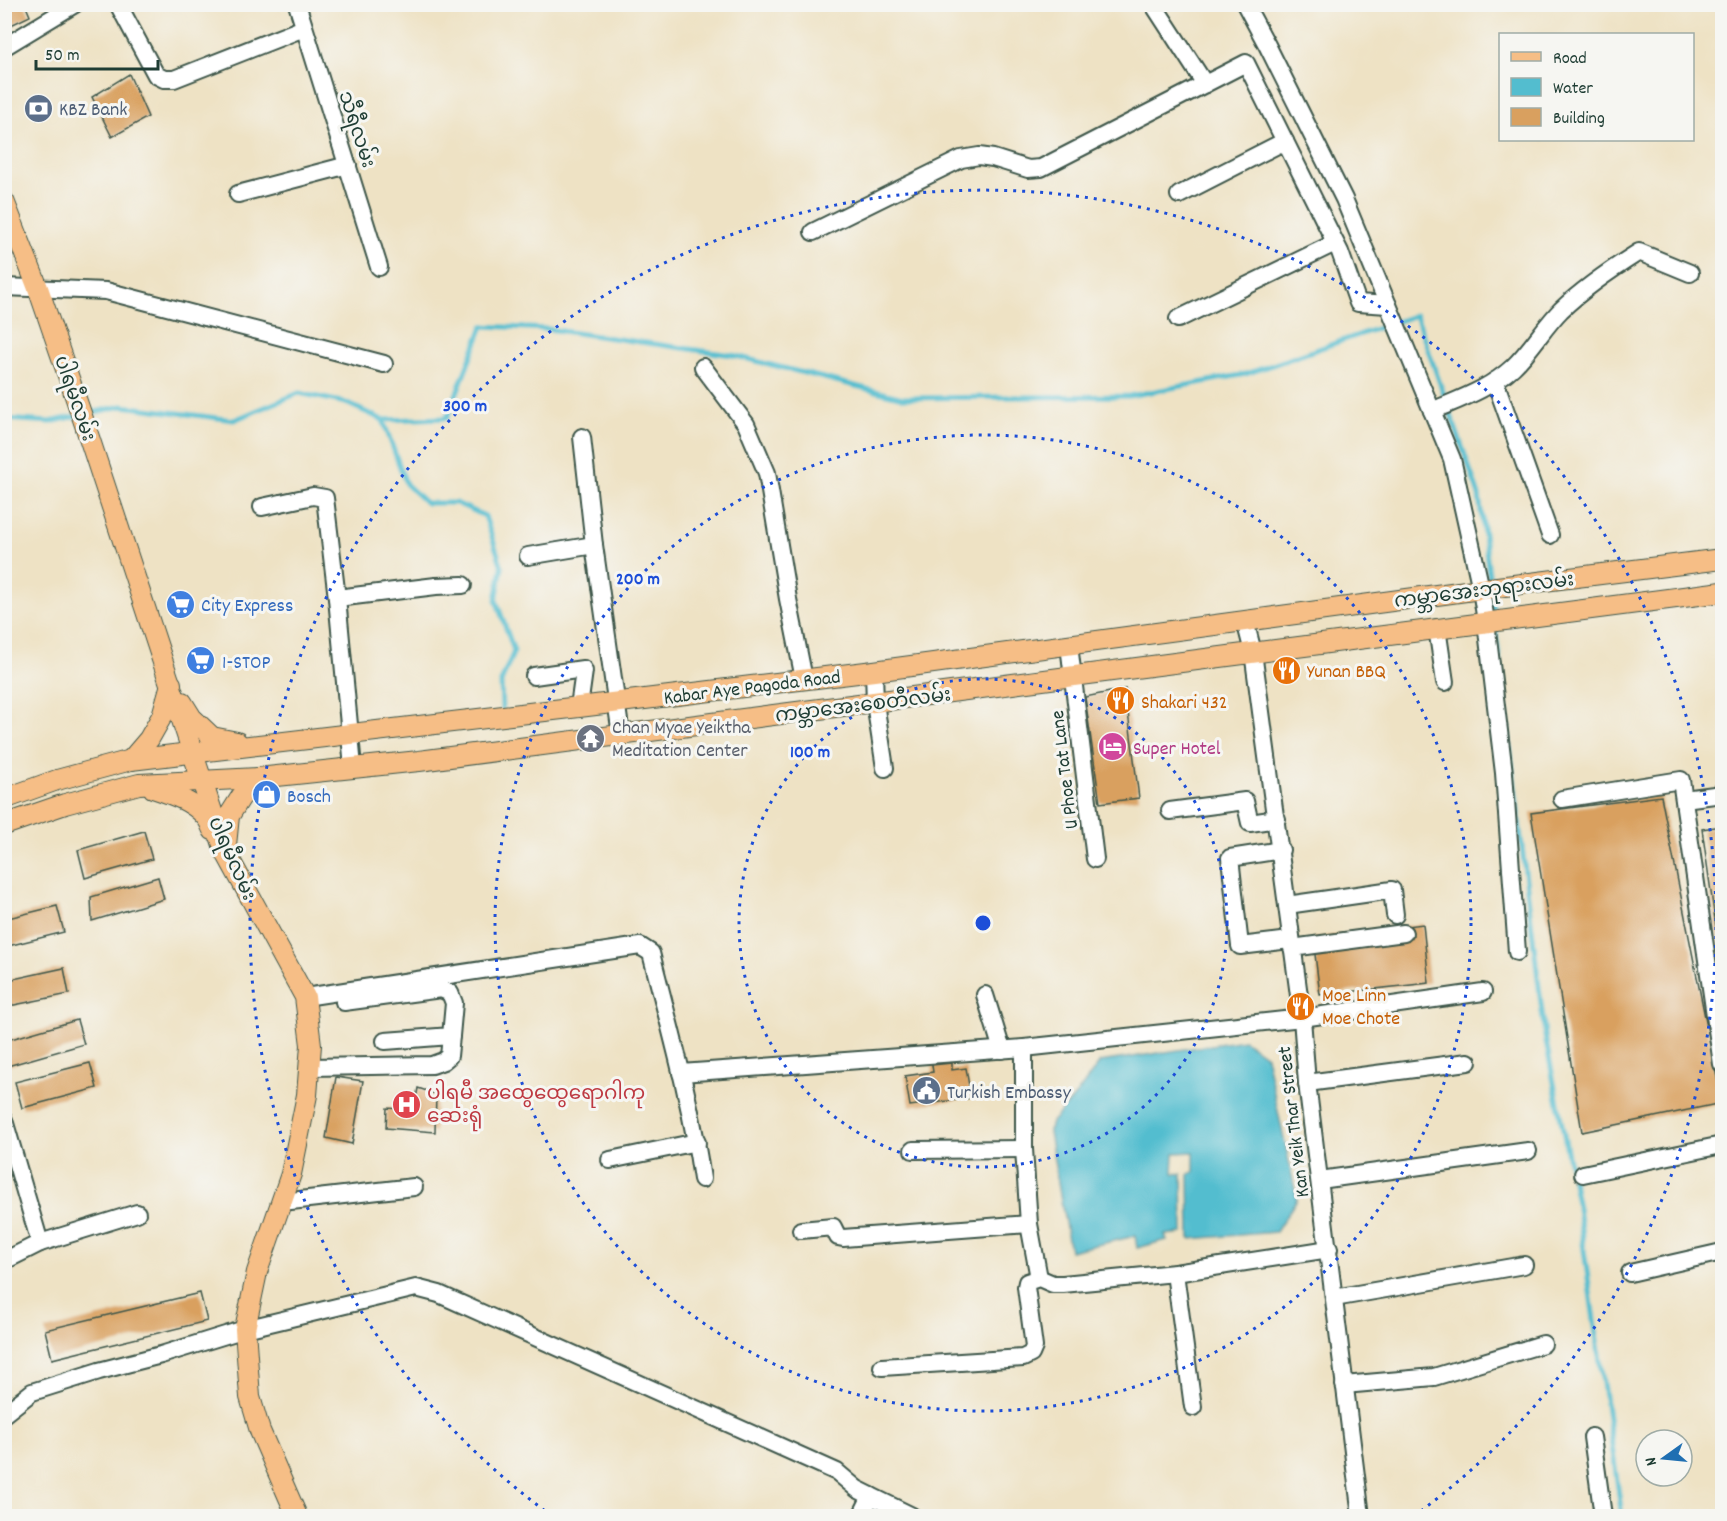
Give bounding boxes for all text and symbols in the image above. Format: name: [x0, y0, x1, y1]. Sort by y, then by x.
scale bar: [36, 33, 158, 71]
legend: [1499, 33, 1694, 141]
text: 50 m: [45, 44, 80, 69]
text: Road: [1553, 47, 1587, 72]
text: Water: [1553, 77, 1593, 102]
street label: သီရီလမ်း: [330, 87, 384, 172]
bank icon: KBZ Bank: [22, 92, 54, 124]
place label: KBZ Bank: [59, 97, 127, 125]
text: Building: [1553, 107, 1605, 132]
street label: ပါရမီလမ်း: [45, 351, 104, 446]
text: 300 m: [443, 395, 487, 420]
street label: ကမ္ဘာအေးဘုရားလမ်း: [1392, 564, 1576, 617]
text: 200 m: [616, 568, 660, 593]
supermarket icon: City Express: [164, 588, 196, 620]
place label: City Express: [201, 593, 293, 621]
supermarket icon: 1-STOP: [185, 645, 217, 677]
place label: 1-STOP: [222, 650, 271, 678]
restaurant icon: Yunan BBQ: [1270, 654, 1302, 686]
place label: Yunan BBQ: [1307, 659, 1386, 687]
street label: Kabar Aye Pagoda Road: [662, 664, 842, 714]
street label: ကမ္ဘာအေးစေတီလမ်း: [773, 679, 953, 732]
restaurant icon: Shakari 432: [1104, 685, 1136, 717]
place label: Shakari 432: [1141, 690, 1228, 718]
street label: U Phoe Tat Lane: [1045, 708, 1087, 831]
place label: Chan Myae Yeiktha Meditation Center: [612, 715, 751, 766]
temple icon: Chan Myae Yeiktha Meditation Center: [575, 722, 607, 754]
hotel icon: Super Hotel: [1096, 731, 1128, 763]
place label: Super Hotel: [1133, 736, 1221, 764]
text: 100 m: [790, 741, 830, 766]
shop icon: Bosch: [250, 779, 282, 811]
place label: Bosch: [287, 784, 331, 812]
street label: ပါရမီလမ်း: [199, 812, 264, 906]
centre of rings: [973, 913, 993, 933]
place label: Moe Linn Moe Chote: [1322, 983, 1400, 1034]
restaurant icon: Moe Linn Moe Chote: [1285, 990, 1317, 1022]
street label: Kan Yeik Thar Street: [1272, 1044, 1318, 1199]
public building icon: Turkish Embassy: [910, 1075, 942, 1107]
place label: ပါရမီ အထွေထွေရောဂါကု ဆေးရုံ: [427, 1078, 645, 1132]
place label: Turkish Embassy: [947, 1080, 1072, 1108]
hospital icon: ပါရမီ အထွေထွေရောဂါကု ဆေးရုံ: [390, 1088, 422, 1120]
north arrow: [1634, 1428, 1694, 1488]
text: N: [1640, 1454, 1664, 1468]

